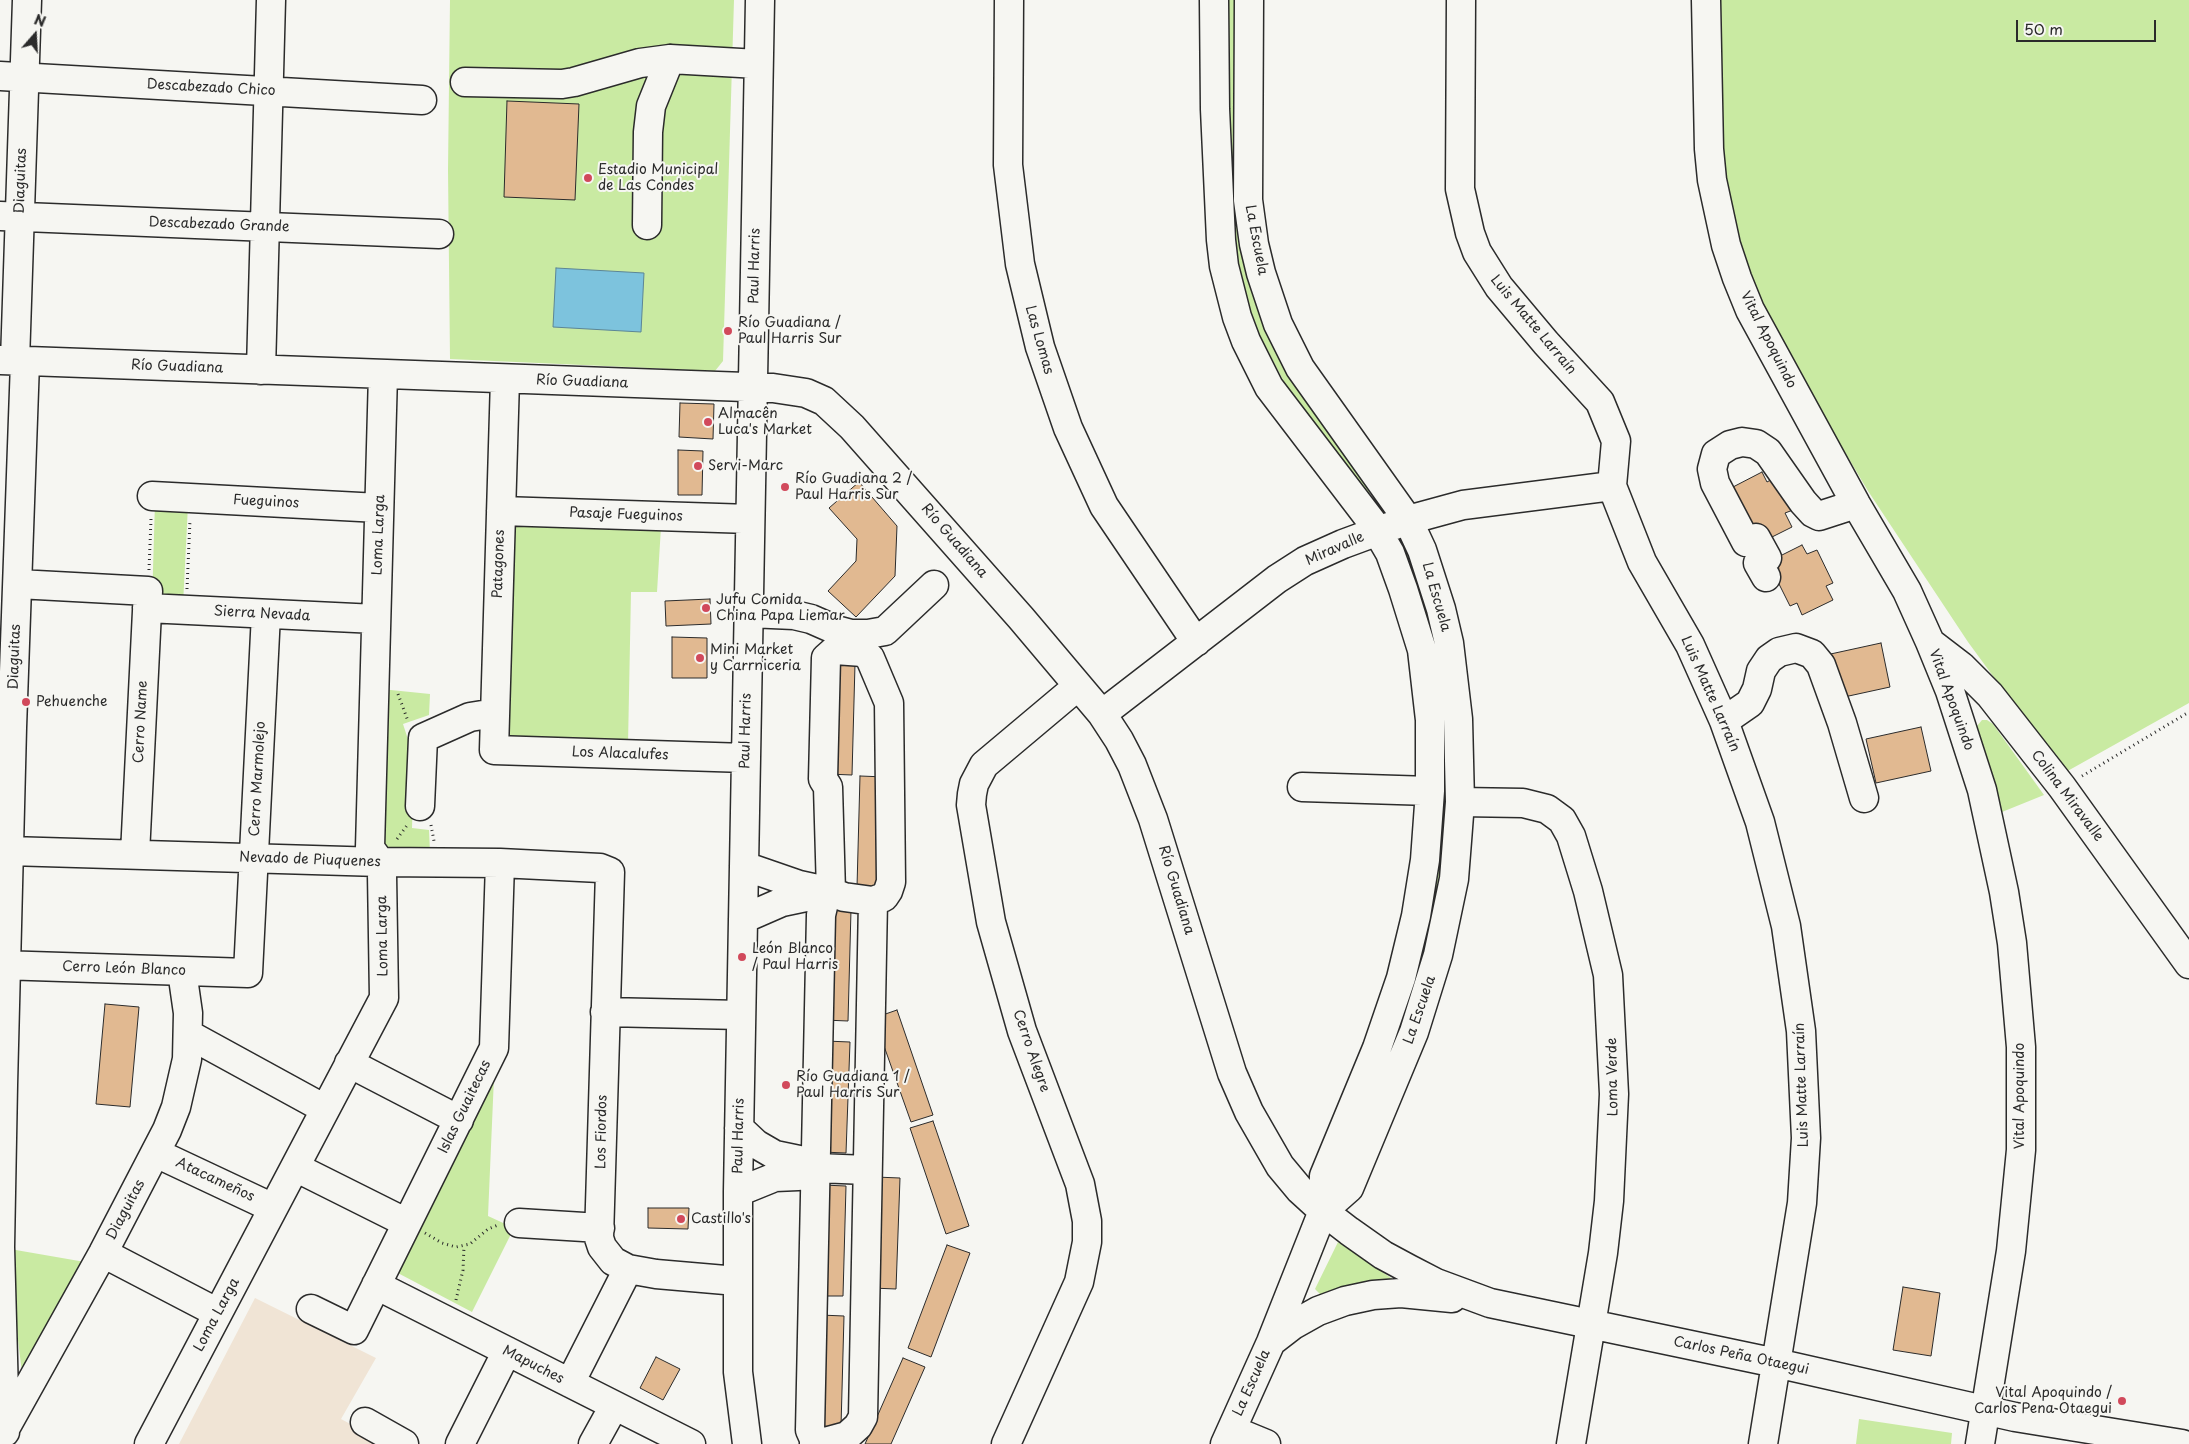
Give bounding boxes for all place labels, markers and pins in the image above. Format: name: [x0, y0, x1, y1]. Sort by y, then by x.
place label: Estadio Municipal de Las Condes: [598, 162, 718, 194]
marker: Estadio Municipal de Las Condes: [582, 172, 594, 184]
place label: Río Guadiana / Paul Harris Sur: [738, 315, 842, 348]
marker: Río Guadiana / Paul Harris Sur: [722, 325, 734, 337]
place label: Almacên Luca's Market: [718, 406, 812, 438]
marker: Almacên Luca's Market: [702, 416, 714, 428]
place label: Servi-Marc: [708, 458, 783, 474]
marker: Servi-Marc: [692, 460, 704, 472]
place label: Río Guadiana 2 / Paul Harris Sur: [795, 471, 912, 504]
marker: Río Guadiana 2 / Paul Harris Sur: [779, 481, 791, 493]
place label: Jufu Comida China Papa Liemar: [716, 592, 845, 624]
marker: Jufu Comida China Papa Liemar: [700, 602, 712, 614]
place label: Mini Market y Carrniceria: [710, 642, 801, 674]
marker: Mini Market y Carrniceria: [694, 652, 706, 664]
place label: Pehuenche: [36, 694, 107, 710]
marker: Pehuenche: [20, 696, 32, 708]
place label: León Blanco / Paul Harris: [752, 941, 838, 974]
marker: León Blanco / Paul Harris: [736, 951, 748, 963]
place label: Río Guadiana 1 / Paul Harris Sur: [796, 1069, 910, 1102]
marker: Río Guadiana 1 / Paul Harris Sur: [780, 1079, 792, 1091]
place label: Castillo's: [691, 1211, 751, 1227]
marker: Castillo's: [675, 1213, 687, 1225]
place label: Vital Apoquindo / Carlos Pena Otaegui: [1974, 1385, 2112, 1418]
marker: Vital Apoquindo / Carlos Pena Otaegui: [2116, 1395, 2128, 1407]

